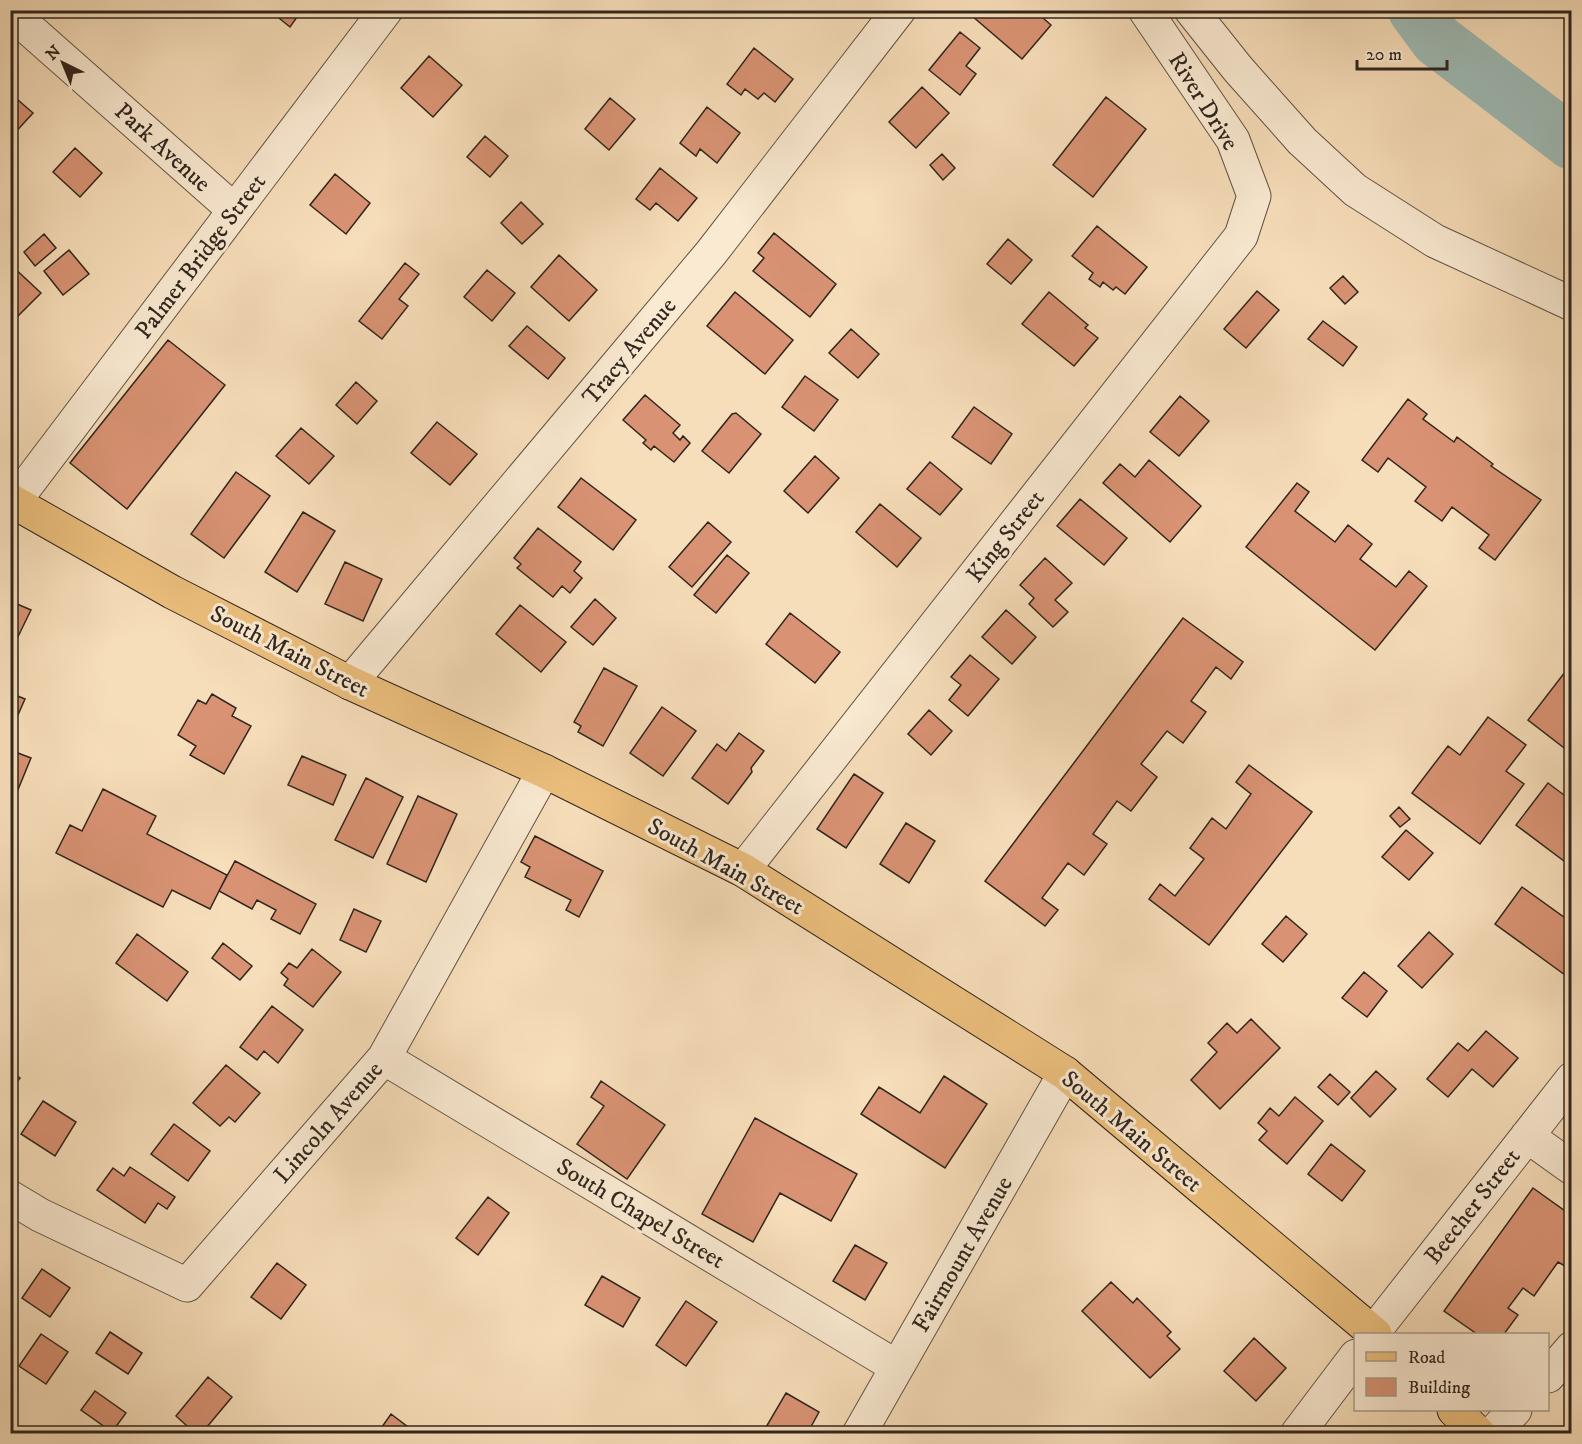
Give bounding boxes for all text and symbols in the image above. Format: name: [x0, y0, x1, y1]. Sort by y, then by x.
north arrow: [33, 33, 93, 93]
scale bar: [1357, 33, 1447, 71]
text: N: [42, 41, 65, 65]
text: 20 m: [1366, 44, 1402, 66]
street label: River Drive: [1161, 47, 1245, 156]
street label: Park Avenue: [108, 97, 217, 199]
street label: Palmer Bridge Street: [129, 168, 273, 345]
street label: Tracy Avenue: [576, 292, 683, 411]
street label: King Street: [960, 484, 1051, 589]
street label: South Main Street: [205, 599, 374, 705]
street label: South Main Street: [642, 812, 809, 922]
street label: Lincoln Avenue: [268, 1055, 390, 1190]
street label: South Main Street: [1055, 1064, 1208, 1199]
street label: Beecher Street: [1418, 1142, 1527, 1270]
street label: South Chapel Street: [551, 1152, 730, 1276]
street label: Fairmount Avenue: [906, 1171, 1020, 1338]
legend: [1354, 1333, 1549, 1411]
text: Road: [1408, 1347, 1445, 1369]
text: Building: [1408, 1377, 1470, 1399]

